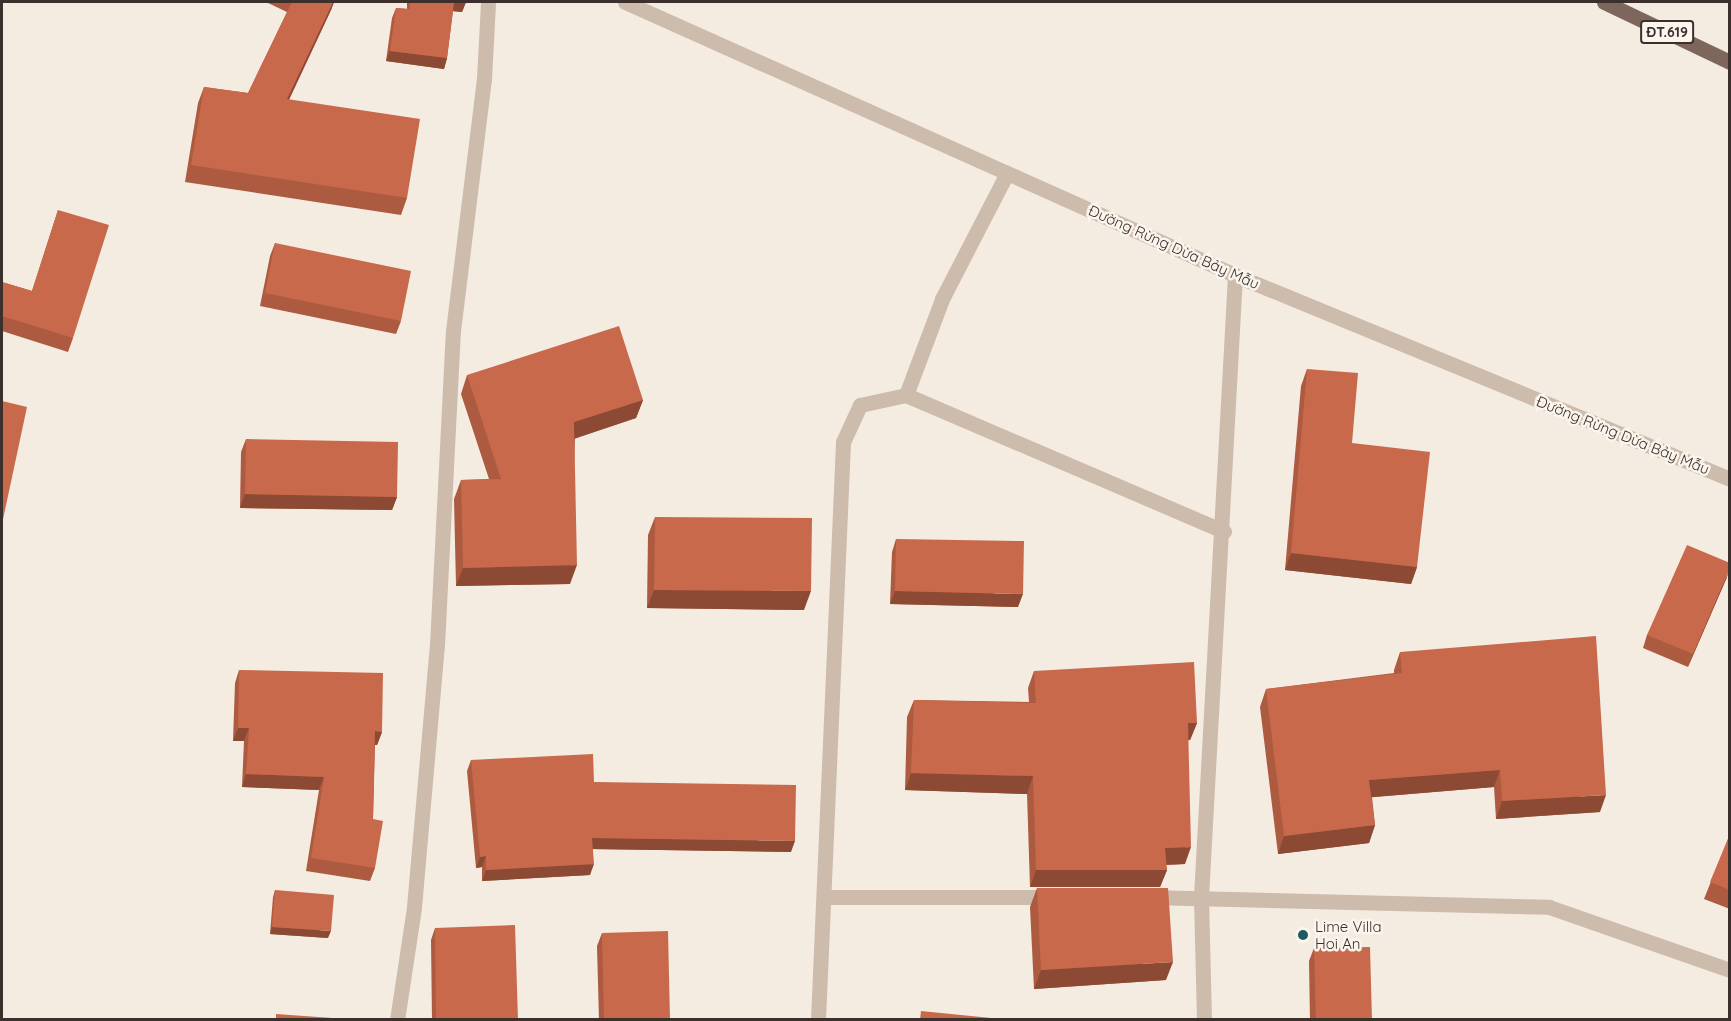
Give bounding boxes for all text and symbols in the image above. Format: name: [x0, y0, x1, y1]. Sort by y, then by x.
road number: ĐT.619: [1640, 21, 1694, 43]
street label: Đường Rừng Dừa Bảy Mẫu: [1086, 201, 1262, 293]
street label: Đường Rừng Dừa Bảy Mẫu: [1534, 392, 1712, 478]
place label: Lime Villa Hoi An: [1315, 917, 1382, 952]
marker: Lime Villa Hoi An: [1296, 928, 1310, 942]

